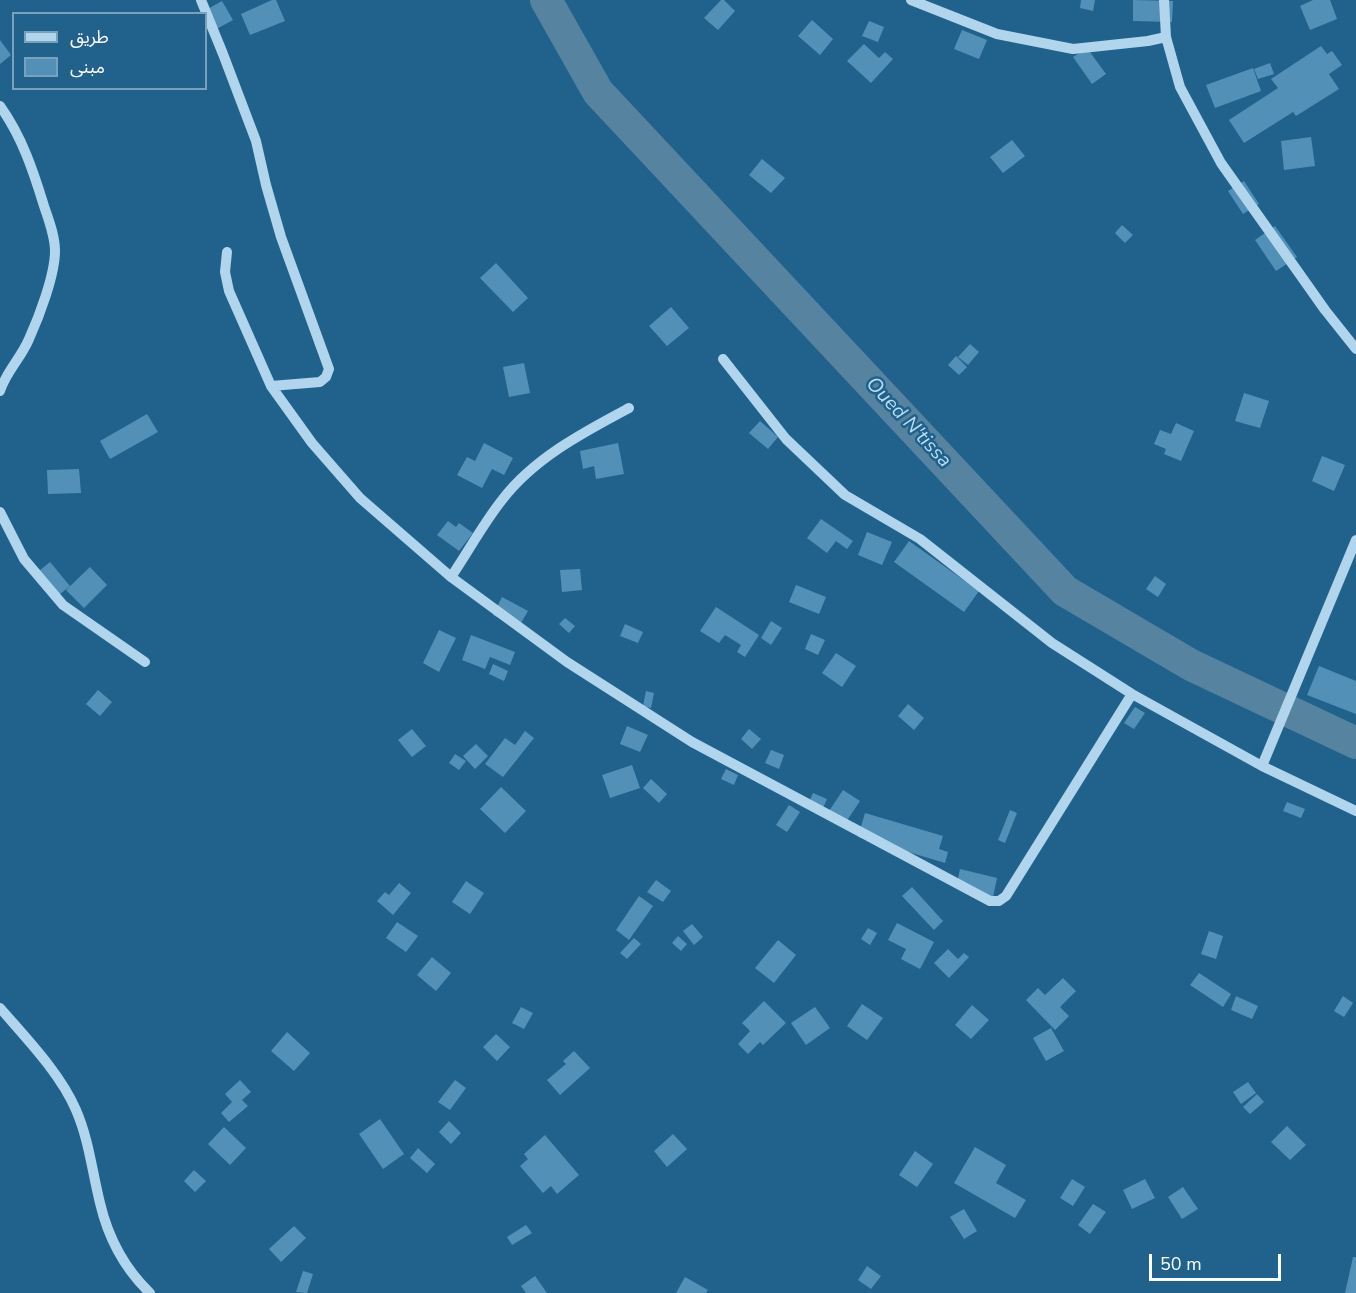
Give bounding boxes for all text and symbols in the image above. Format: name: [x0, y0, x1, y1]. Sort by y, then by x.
legend: [12, 12, 207, 90]
text: طريق: [70, 25, 109, 49]
text: مبنى: [70, 55, 105, 79]
water label: Oued N'tissa: [860, 373, 956, 473]
scale bar: [1152, 1242, 1284, 1280]
text: 50 m: [1160, 1252, 1202, 1276]

